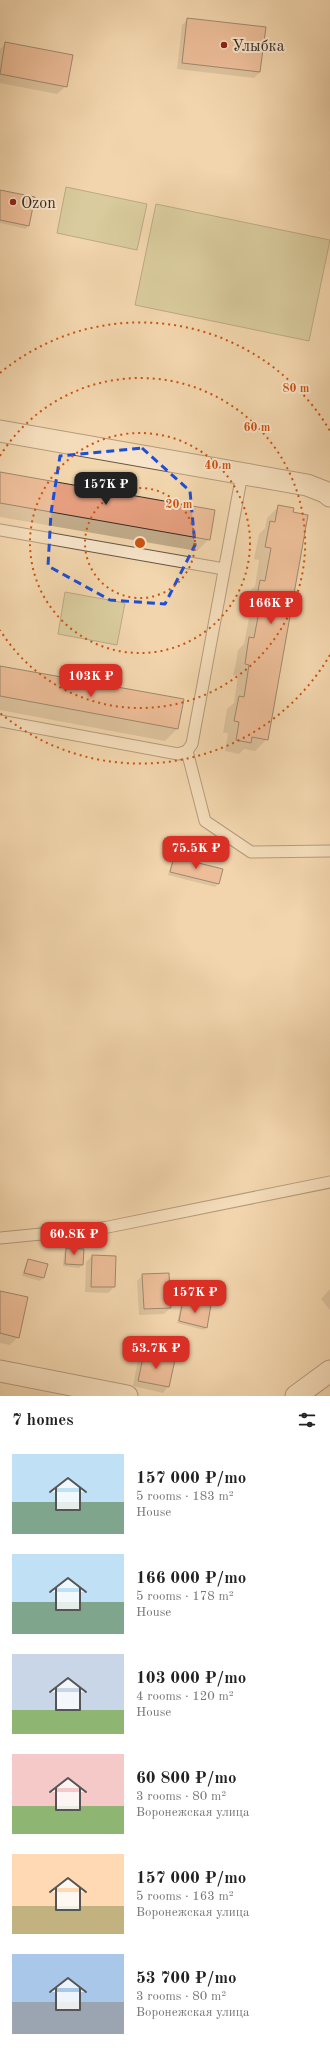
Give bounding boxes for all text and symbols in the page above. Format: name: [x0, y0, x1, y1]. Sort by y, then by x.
place label: Улыбка: [232, 39, 285, 55]
marker: Улыбка: [219, 40, 229, 50]
place label: Ozon: [21, 196, 56, 212]
marker: Ozon: [8, 197, 18, 207]
text: 80 m: [283, 383, 310, 395]
text: 60 m: [244, 422, 271, 434]
text: 40 m: [205, 460, 232, 472]
pin: 157K ₽: [73, 472, 139, 506]
text: 157K ₽: [83, 478, 129, 491]
text: 20 m: [166, 499, 193, 511]
centre of rings: [133, 536, 147, 550]
pin: 166K ₽: [238, 591, 304, 625]
text: 166K ₽: [248, 597, 294, 610]
pin: 103K ₽: [58, 664, 124, 698]
text: 103K ₽: [68, 670, 114, 683]
pin: 75.5K ₽: [159, 836, 233, 870]
text: 75.5K ₽: [171, 842, 221, 855]
pin: 60.8K ₽: [37, 1222, 111, 1256]
text: 60.8K ₽: [49, 1228, 99, 1241]
pin: 157K ₽: [162, 1280, 228, 1314]
text: 157K ₽: [172, 1286, 218, 1299]
pin: 53.7K ₽: [119, 1336, 193, 1370]
text: 53.7K ₽: [131, 1342, 181, 1355]
icon: filters: [296, 1409, 318, 1431]
text: 7 homes: [12, 1412, 74, 1429]
icon: home: [44, 1470, 92, 1518]
text: 157 000 ₽/mo: [136, 1470, 246, 1487]
text: 5 rooms · 183 m²: [136, 1490, 234, 1503]
text: House: [136, 1506, 171, 1519]
icon: home: [44, 1570, 92, 1618]
text: 166 000 ₽/mo: [136, 1570, 246, 1587]
text: 5 rooms · 178 m²: [136, 1590, 234, 1603]
text: House: [136, 1606, 171, 1619]
icon: home: [44, 1670, 92, 1718]
text: 103 000 ₽/mo: [136, 1670, 246, 1687]
text: 4 rooms · 120 m²: [136, 1690, 234, 1703]
text: House: [136, 1706, 171, 1719]
icon: home: [44, 1770, 92, 1818]
text: 60 800 ₽/mo: [136, 1770, 237, 1787]
text: 3 rooms · 80 m²: [136, 1790, 226, 1803]
text: Воронежская улица: [136, 1806, 249, 1819]
icon: home: [44, 1870, 92, 1918]
text: 157 000 ₽/mo: [136, 1870, 246, 1887]
text: 5 rooms · 163 m²: [136, 1890, 234, 1903]
text: Воронежская улица: [136, 1906, 249, 1919]
icon: home: [44, 1970, 92, 2018]
text: 53 700 ₽/mo: [136, 1970, 237, 1987]
text: 3 rooms · 80 m²: [136, 1990, 226, 2003]
text: Воронежская улица: [136, 2006, 249, 2019]

